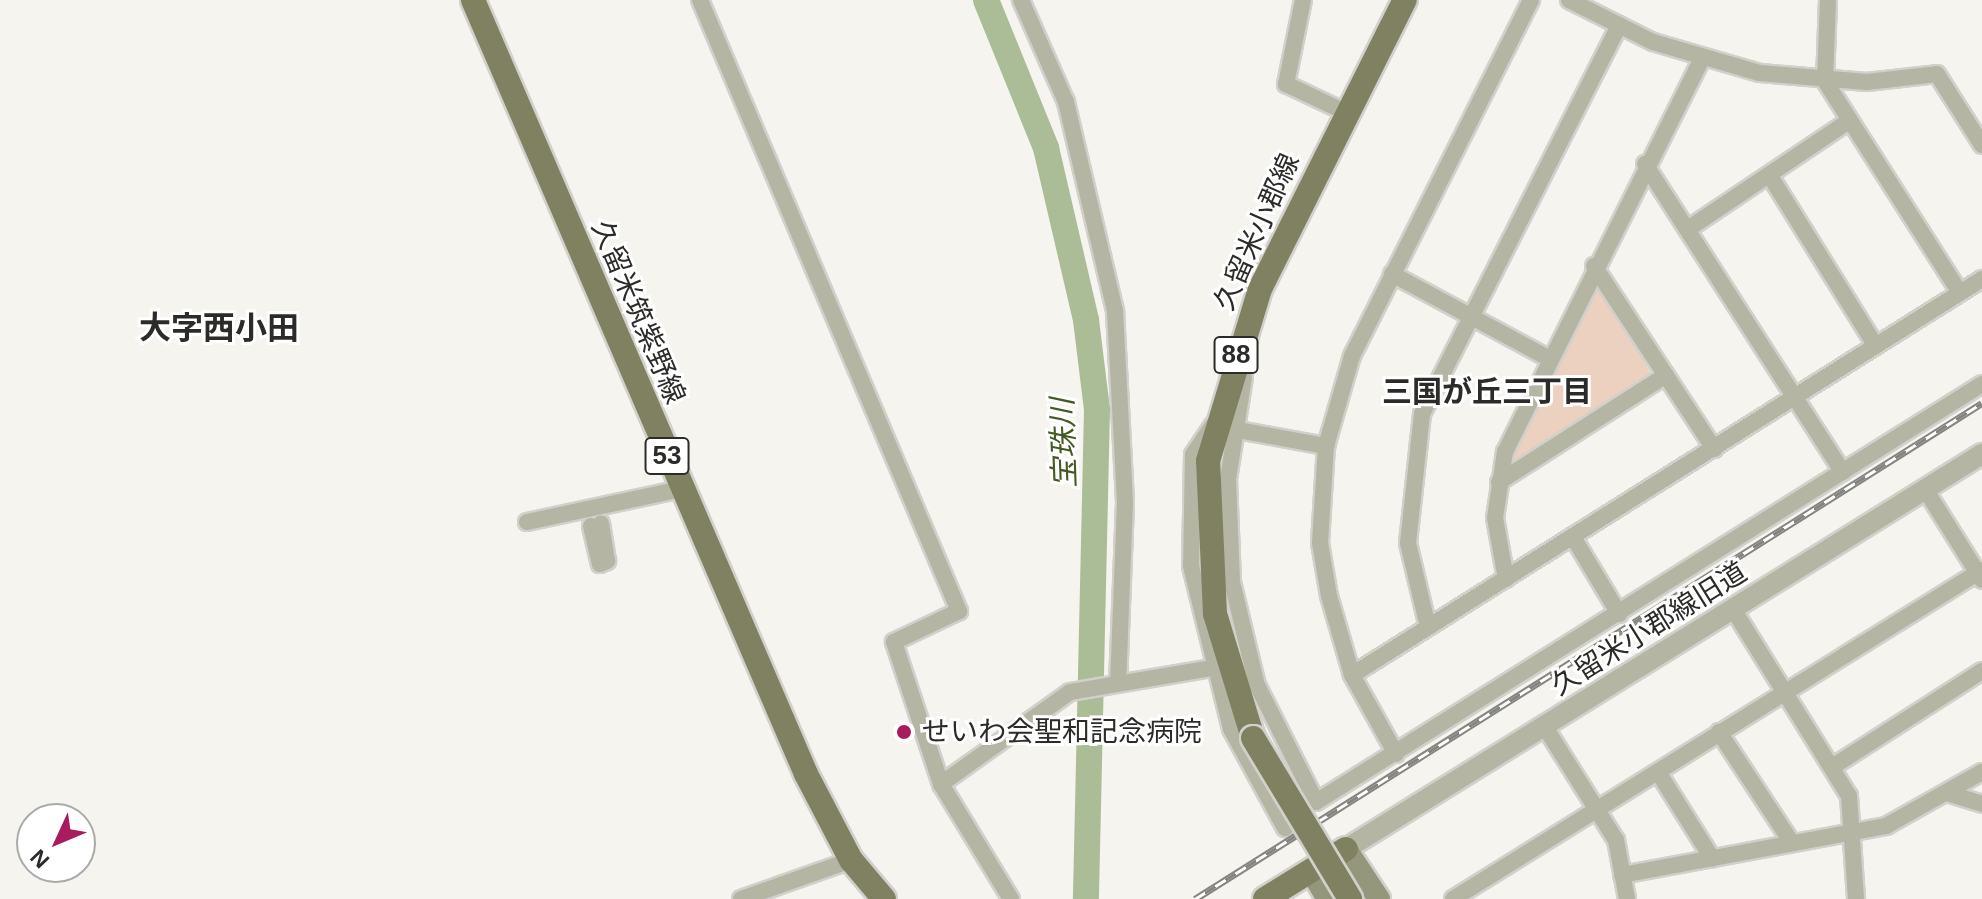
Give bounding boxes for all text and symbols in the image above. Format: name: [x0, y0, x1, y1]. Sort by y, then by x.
street label: 久留米小郡線: [1207, 148, 1307, 316]
street label: 久留米筑紫野線: [584, 215, 692, 409]
district label: 大字西小田: [139, 309, 299, 347]
road number: 88: [1212, 333, 1260, 377]
district label: 三国が丘三丁目: [1382, 374, 1592, 410]
water label: 宝珠川: [1044, 397, 1084, 489]
road number: 53: [643, 434, 691, 478]
street label: 久留米小郡線旧道: [1545, 555, 1753, 703]
place label: せいわ会聖和記念病院: [922, 715, 1202, 749]
marker: せいわ会聖和記念病院: [893, 721, 915, 743]
north arrow: [16, 803, 96, 883]
text: N: [25, 844, 54, 873]

